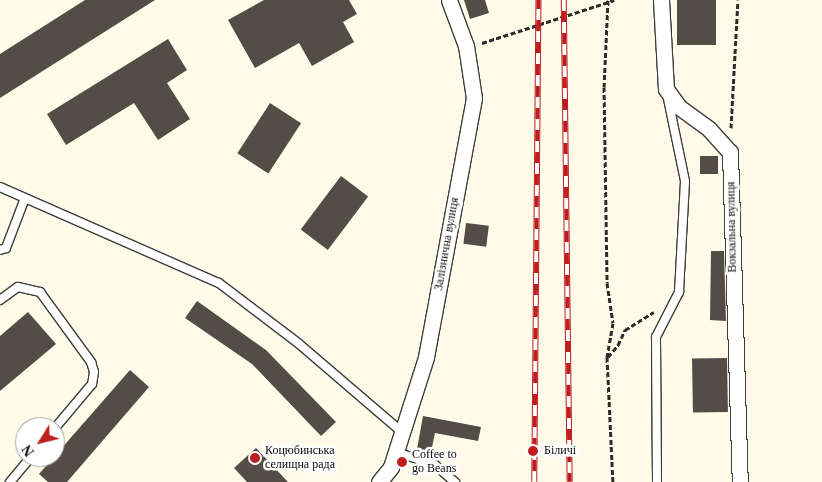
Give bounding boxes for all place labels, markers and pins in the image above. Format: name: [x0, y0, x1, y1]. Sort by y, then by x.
place label: Коцюбинська селищна рада: [265, 444, 335, 472]
marker: Біличі: [526, 444, 540, 458]
place label: Біличі: [544, 444, 576, 458]
place label: Coffee to go Beans: [412, 448, 457, 476]
marker: Коцюбинська селищна рада: [249, 452, 261, 464]
marker: Coffee to go Beans: [396, 456, 408, 468]

